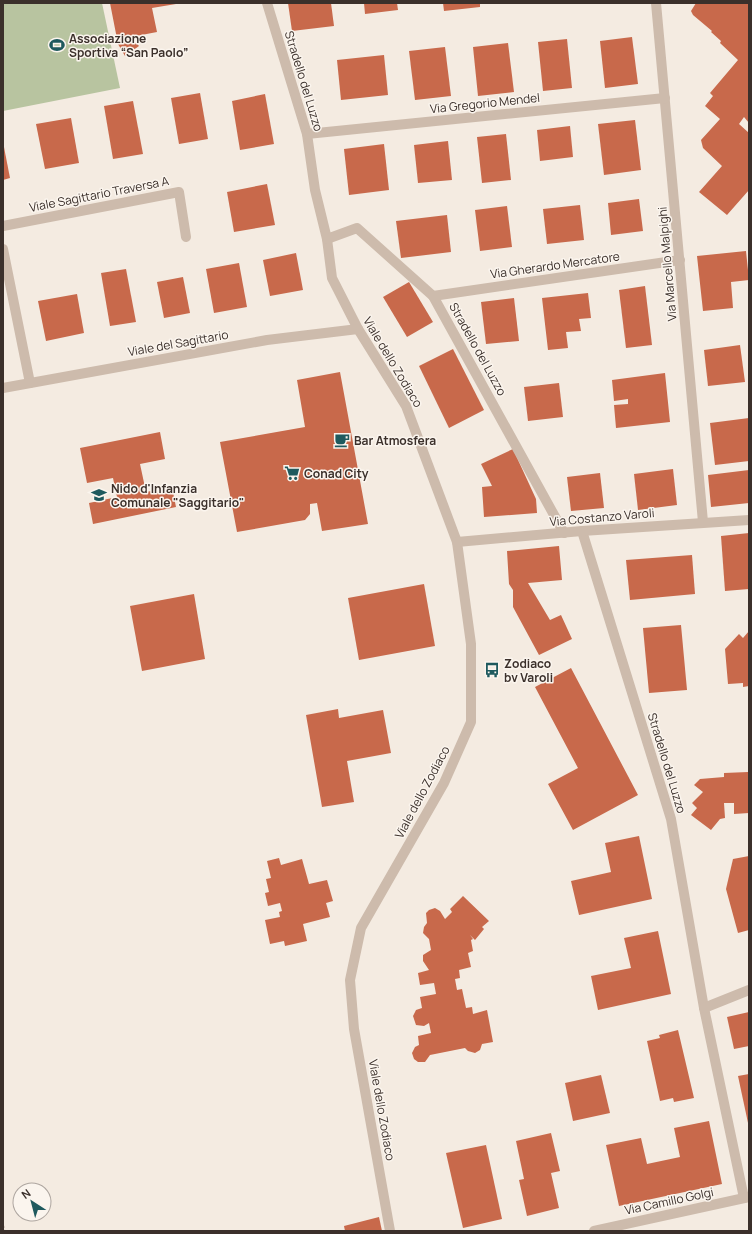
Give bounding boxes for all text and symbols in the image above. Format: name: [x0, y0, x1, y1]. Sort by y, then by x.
street label: Stradello del Luzzo: [281, 29, 327, 133]
place label: Associazione Sportiva “San Paolo”: [69, 30, 188, 61]
sports icon: Associazione Sportiva “San Paolo”: [48, 36, 66, 54]
street label: Via Gregorio Mendel: [429, 89, 541, 117]
street label: Viale Sagittario Traversa A: [28, 172, 171, 216]
street label: Via Marcello Malpighi: [654, 206, 680, 322]
street label: Via Gherardo Mercatore: [489, 248, 621, 282]
street label: Stradello del Luzzo: [445, 299, 511, 399]
street label: Viale dello Zodiaco: [359, 314, 427, 410]
street label: Viale del Sagittario: [126, 326, 230, 360]
cafe icon: Bar Atmosfera: [333, 431, 351, 449]
place label: Bar Atmosfera: [354, 432, 436, 449]
supermarket icon: Conad City: [283, 464, 301, 482]
place label: Conad City: [304, 465, 369, 482]
place label: Nido d'Infanzia Comunale "Saggitario": [111, 480, 244, 511]
school or university icon: Nido d'Infanzia Comunale "Saggitario": [90, 486, 108, 504]
street label: Via Costanzo Varoli: [549, 504, 655, 530]
place label: Zodiaco bv Varoli: [504, 655, 553, 686]
bus stop icon: Zodiaco bv Varoli: [483, 661, 501, 679]
street label: Stradello del Luzzo: [644, 711, 690, 815]
street label: Viale dello Zodiaco: [390, 743, 454, 841]
street label: Viale dello Zodiaco: [365, 1058, 399, 1162]
north arrow: [12, 1182, 52, 1222]
street label: Via Camillo Golgi: [623, 1183, 715, 1219]
text: N: [18, 1185, 34, 1202]

